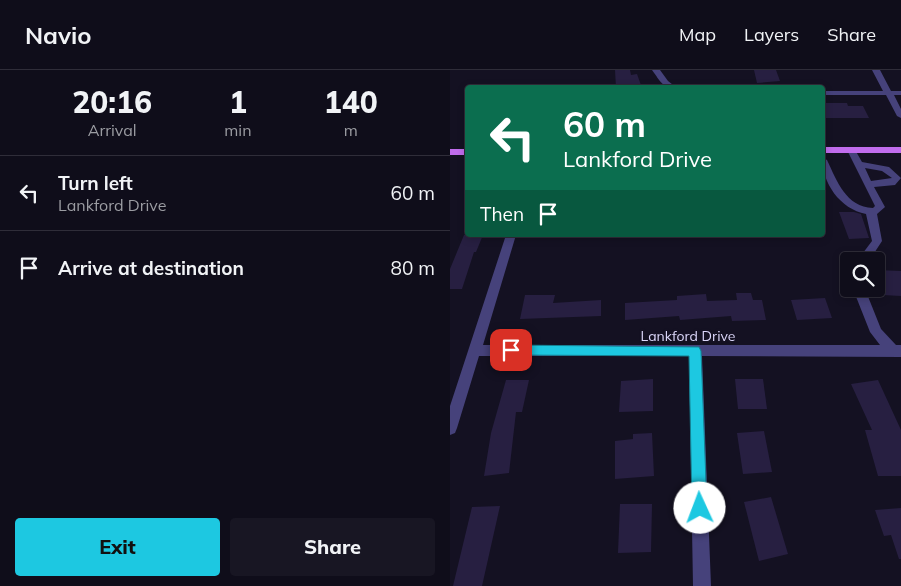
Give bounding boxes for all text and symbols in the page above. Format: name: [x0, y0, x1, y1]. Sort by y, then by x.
text: Navio: [25, 20, 91, 50]
text: Map: [679, 23, 716, 46]
text: Layers: [744, 23, 799, 46]
text: Share: [827, 23, 876, 46]
text: 20:16: [72, 83, 152, 121]
text: 1: [229, 83, 247, 121]
text: 140: [324, 83, 378, 121]
text: 60 m: [563, 102, 646, 146]
icon: left: [480, 105, 545, 170]
text: Arrival: [88, 120, 137, 140]
text: min: [224, 120, 252, 140]
text: m: [344, 120, 358, 140]
text: Lankford Drive: [563, 145, 712, 173]
text: Turn left: [58, 171, 133, 195]
icon: left: [15, 179, 43, 207]
text: 60 m: [391, 181, 435, 205]
text: Lankford Drive: [58, 195, 166, 215]
icon: arrive: [534, 200, 562, 228]
text: Then: [480, 202, 524, 226]
map controls: [840, 252, 885, 297]
button: search: [840, 252, 885, 297]
icon: arrive: [15, 254, 43, 282]
text: Arrive at destination: [58, 256, 244, 280]
text: 80 m: [391, 256, 435, 280]
street label: Lankford Drive: [641, 327, 735, 345]
pin: [490, 329, 532, 371]
icon: arrive: [497, 336, 525, 364]
position arrow: [673, 481, 725, 533]
button: Exit: [15, 518, 220, 576]
button: Share: [230, 518, 435, 576]

